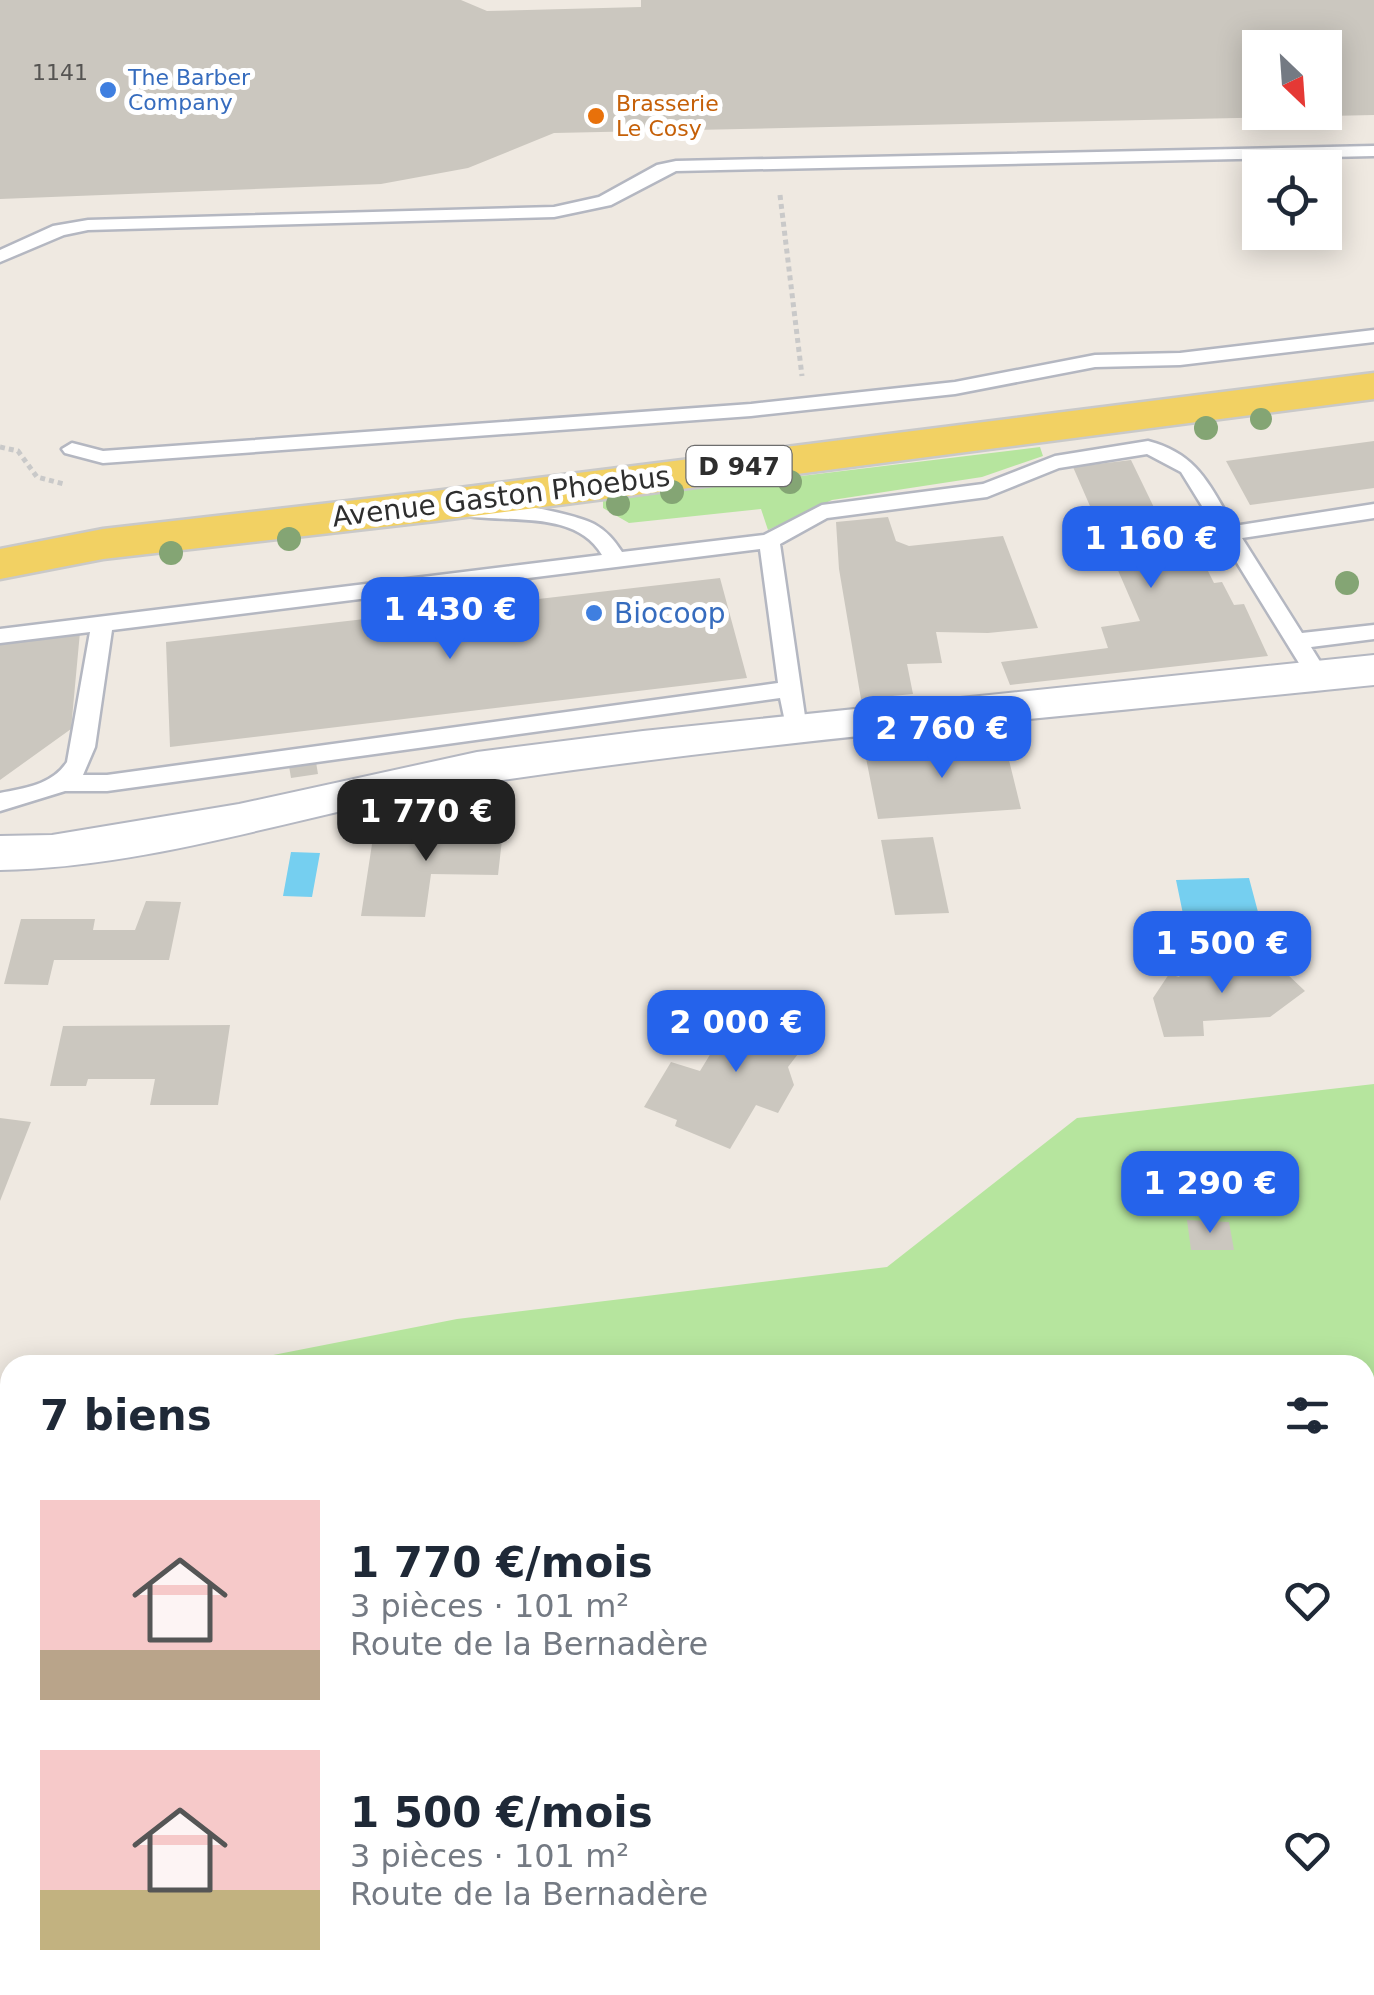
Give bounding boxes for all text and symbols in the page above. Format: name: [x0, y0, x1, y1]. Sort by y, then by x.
north arrow: [1242, 30, 1342, 130]
map controls: [1242, 30, 1342, 250]
house number: 1141: [32, 60, 88, 85]
place label: The Barber Company: [127, 65, 251, 115]
marker: The Barber Company: [97, 79, 119, 101]
place label: Brasserie Le Cosy: [616, 91, 719, 141]
marker: Brasserie Le Cosy: [585, 105, 607, 127]
button: locate: [1242, 150, 1342, 250]
road number: D 947: [686, 446, 792, 486]
street label: Avenue Gaston Phoebus: [330, 459, 672, 534]
pin: 1 160 €: [1059, 506, 1243, 591]
text: 1 160 €: [1084, 519, 1218, 557]
pin: 1 430 €: [358, 577, 542, 662]
text: 1 430 €: [383, 590, 517, 628]
place label: Biocoop: [614, 597, 726, 630]
marker: Biocoop: [583, 602, 605, 624]
pin: 2 760 €: [850, 696, 1034, 781]
text: 2 760 €: [875, 709, 1009, 747]
pin: 1 770 €: [334, 779, 518, 864]
text: 1 770 €: [359, 792, 493, 830]
pin: 1 500 €: [1130, 911, 1314, 996]
text: 1 500 €: [1155, 924, 1289, 962]
pin: 2 000 €: [644, 990, 828, 1075]
text: 2 000 €: [669, 1003, 803, 1041]
pin: 1 290 €: [1118, 1151, 1302, 1236]
text: 1 290 €: [1143, 1164, 1277, 1202]
icon: filters: [1280, 1388, 1335, 1443]
text: 7 biens: [40, 1391, 212, 1440]
text: 1 770 €/mois: [350, 1538, 653, 1587]
icon: home: [120, 1540, 240, 1660]
icon: heart: [1280, 1573, 1335, 1628]
text: 3 pièces · 101 m²: [350, 1587, 629, 1625]
text: Route de la Bernadère: [350, 1625, 708, 1663]
text: 1 500 €/mois: [350, 1788, 653, 1837]
icon: home: [120, 1790, 240, 1910]
icon: heart: [1280, 1823, 1335, 1878]
text: 3 pièces · 101 m²: [350, 1837, 629, 1875]
text: Route de la Bernadère: [350, 1875, 708, 1913]

